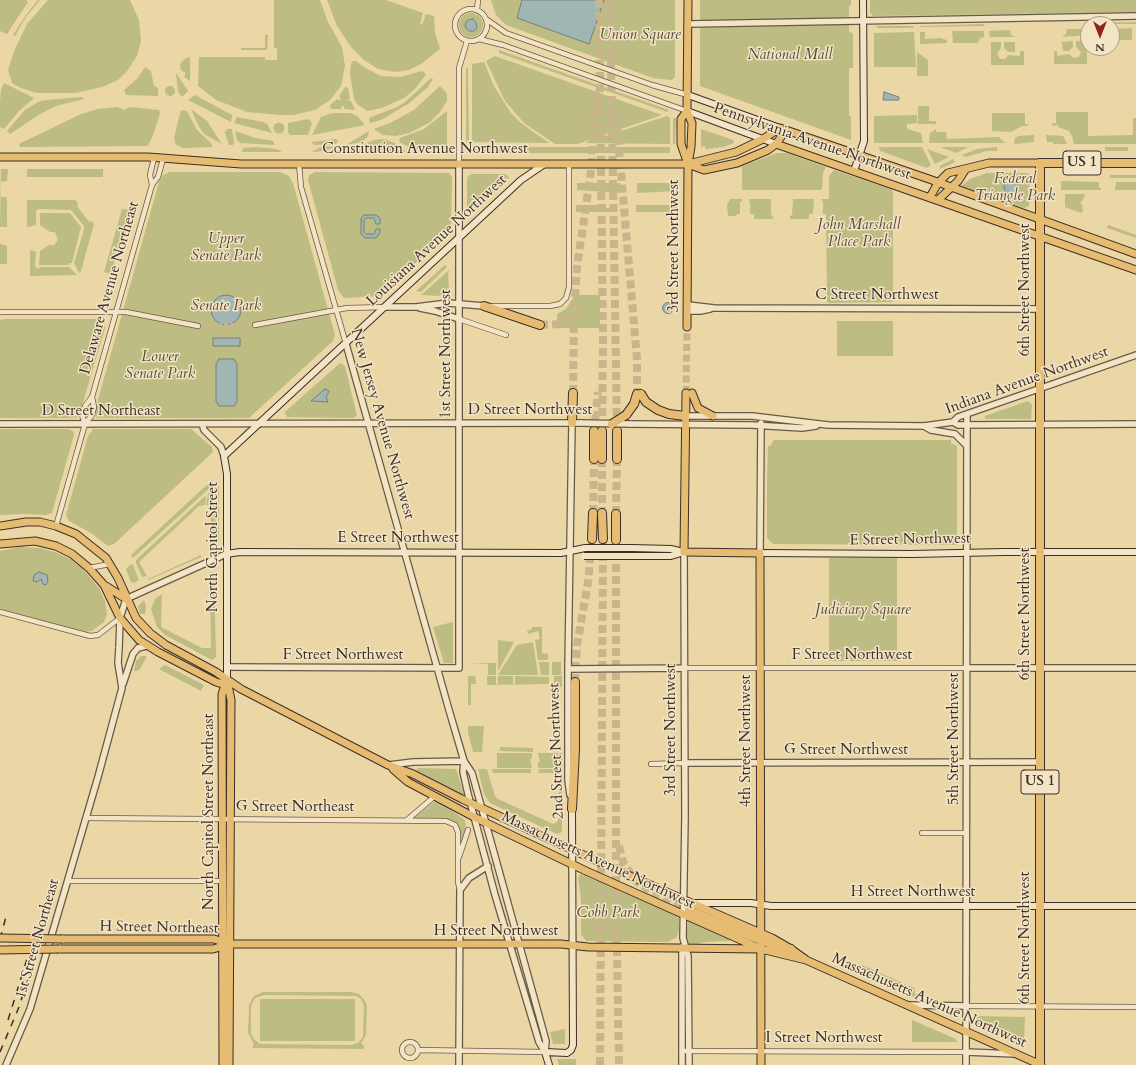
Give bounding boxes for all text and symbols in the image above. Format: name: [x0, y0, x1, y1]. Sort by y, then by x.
north arrow: [1080, 16, 1120, 56]
park label: Union Square: [599, 27, 681, 45]
text: N: [1095, 40, 1105, 55]
park label: National Mall: [748, 47, 832, 65]
street label: Pennsylvania Avenue Northwest: [711, 100, 913, 184]
street label: Constitution Avenue Northwest: [322, 141, 528, 159]
road number: US 1: [1063, 151, 1101, 175]
street label: Louisiana Avenue Northwest: [363, 171, 511, 311]
park label: Federal Triangle Park: [975, 171, 1055, 206]
street label: 3rd Street Northwest: [666, 179, 684, 313]
street label: Delaware Avenue Northeast: [77, 199, 143, 377]
park label: John Marshall Place Park: [817, 217, 901, 252]
street label: 6th Street Northwest: [1017, 224, 1035, 356]
park label: Upper Senate Park: [191, 231, 261, 266]
street label: C Street Northwest: [815, 287, 939, 305]
street label: 1st Street Northwest: [438, 289, 456, 419]
park label: Senate Park: [191, 298, 261, 316]
street label: New Jersey Avenue Northwest: [346, 327, 418, 521]
street label: Indiana Avenue Northwest: [943, 343, 1111, 419]
park label: Lower Senate Park: [125, 349, 195, 384]
street label: D Street Northwest: [468, 402, 592, 420]
street label: D Street Northeast: [42, 403, 160, 421]
street label: North Capitol Street: [205, 482, 223, 612]
street label: E Street Northwest: [337, 530, 459, 548]
street label: E Street Northwest: [849, 530, 971, 550]
street label: 6th Street Northwest: [1017, 548, 1035, 680]
park label: Judiciary Square: [815, 602, 911, 620]
street label: F Street Northwest: [283, 647, 403, 665]
street label: F Street Northwest: [792, 647, 912, 665]
street label: 3rd Street Northwest: [663, 663, 681, 797]
street label: 5th Street Northwest: [946, 673, 964, 805]
street label: 4th Street Northwest: [738, 675, 756, 807]
street label: 2nd Street Northwest: [546, 683, 568, 819]
street label: North Capitol Street Northeast: [201, 714, 219, 910]
street label: G Street Northwest: [784, 742, 908, 760]
road number: US 1: [1021, 770, 1059, 794]
street label: G Street Northeast: [236, 799, 354, 817]
street label: Massachusetts Avenue Northwest: [498, 808, 698, 914]
street label: 6th Street Northwest: [1017, 872, 1035, 1004]
street label: 1st Street Northeast: [12, 877, 64, 1001]
street label: H Street Northwest: [851, 884, 975, 902]
park label: Cobb Park: [577, 905, 639, 923]
street label: H Street Northeast: [99, 918, 219, 938]
street label: H Street Northwest: [434, 923, 558, 941]
street label: Massachusetts Avenue Northwest: [829, 950, 1029, 1052]
street label: I Street Northwest: [765, 1030, 883, 1048]

